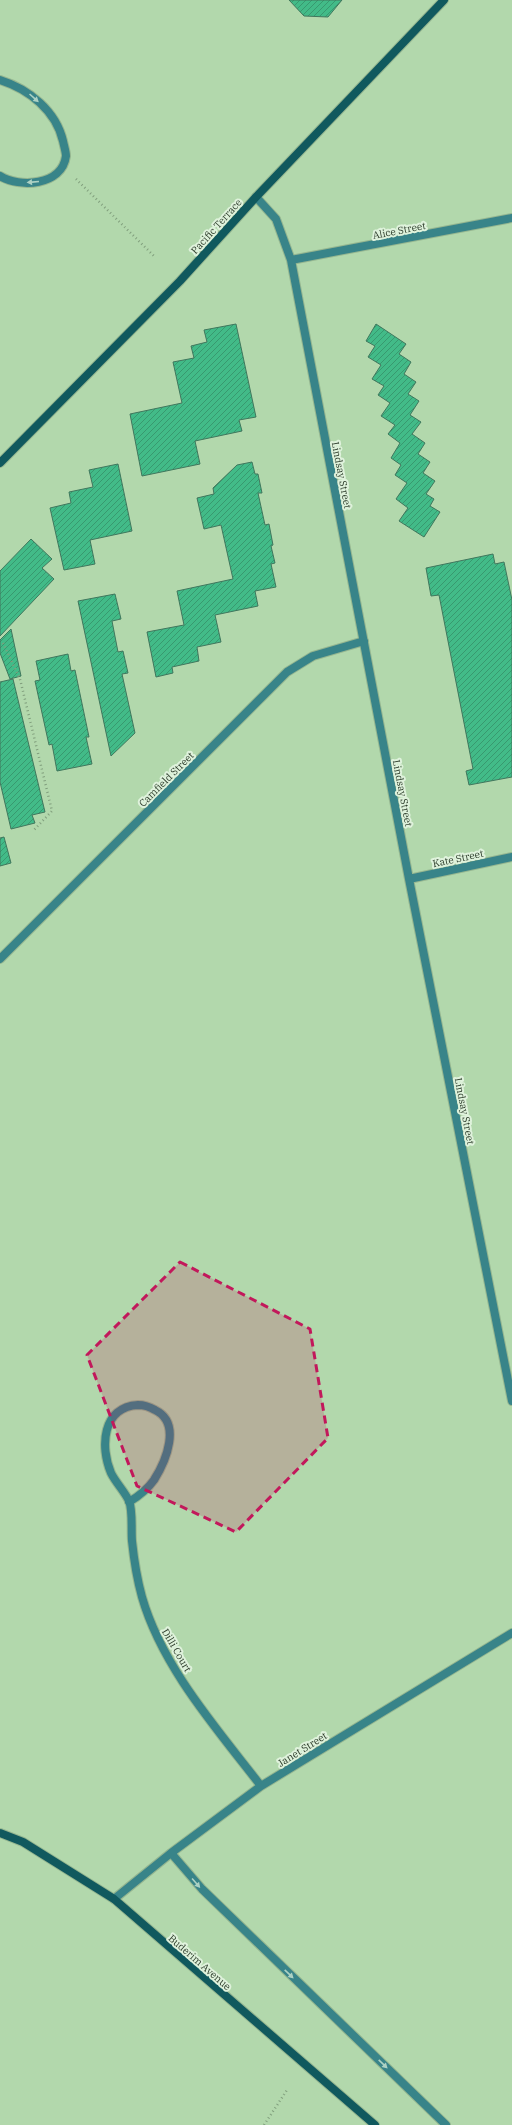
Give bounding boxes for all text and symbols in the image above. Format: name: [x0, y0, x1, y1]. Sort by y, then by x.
one-way arrow: [29, 94, 39, 103]
one-way arrow: [27, 179, 39, 185]
street label: Pacific Terrace: [188, 196, 245, 257]
street label: Alice Street: [371, 219, 427, 242]
street label: Lindsay Street: [329, 441, 354, 510]
street label: Camfield Street: [136, 749, 197, 810]
street label: Lindsay Street: [390, 759, 415, 828]
street label: Kate Street: [432, 847, 485, 870]
street label: Lindsay Street: [452, 1077, 477, 1146]
street label: Dilli Court: [159, 1626, 194, 1675]
street label: Janet Street: [275, 1729, 330, 1770]
one-way arrow: [192, 1877, 201, 1888]
street label: Buderim Avenue: [166, 1932, 234, 1993]
one-way arrow: [284, 1969, 294, 1979]
one-way arrow: [378, 2059, 388, 2069]

